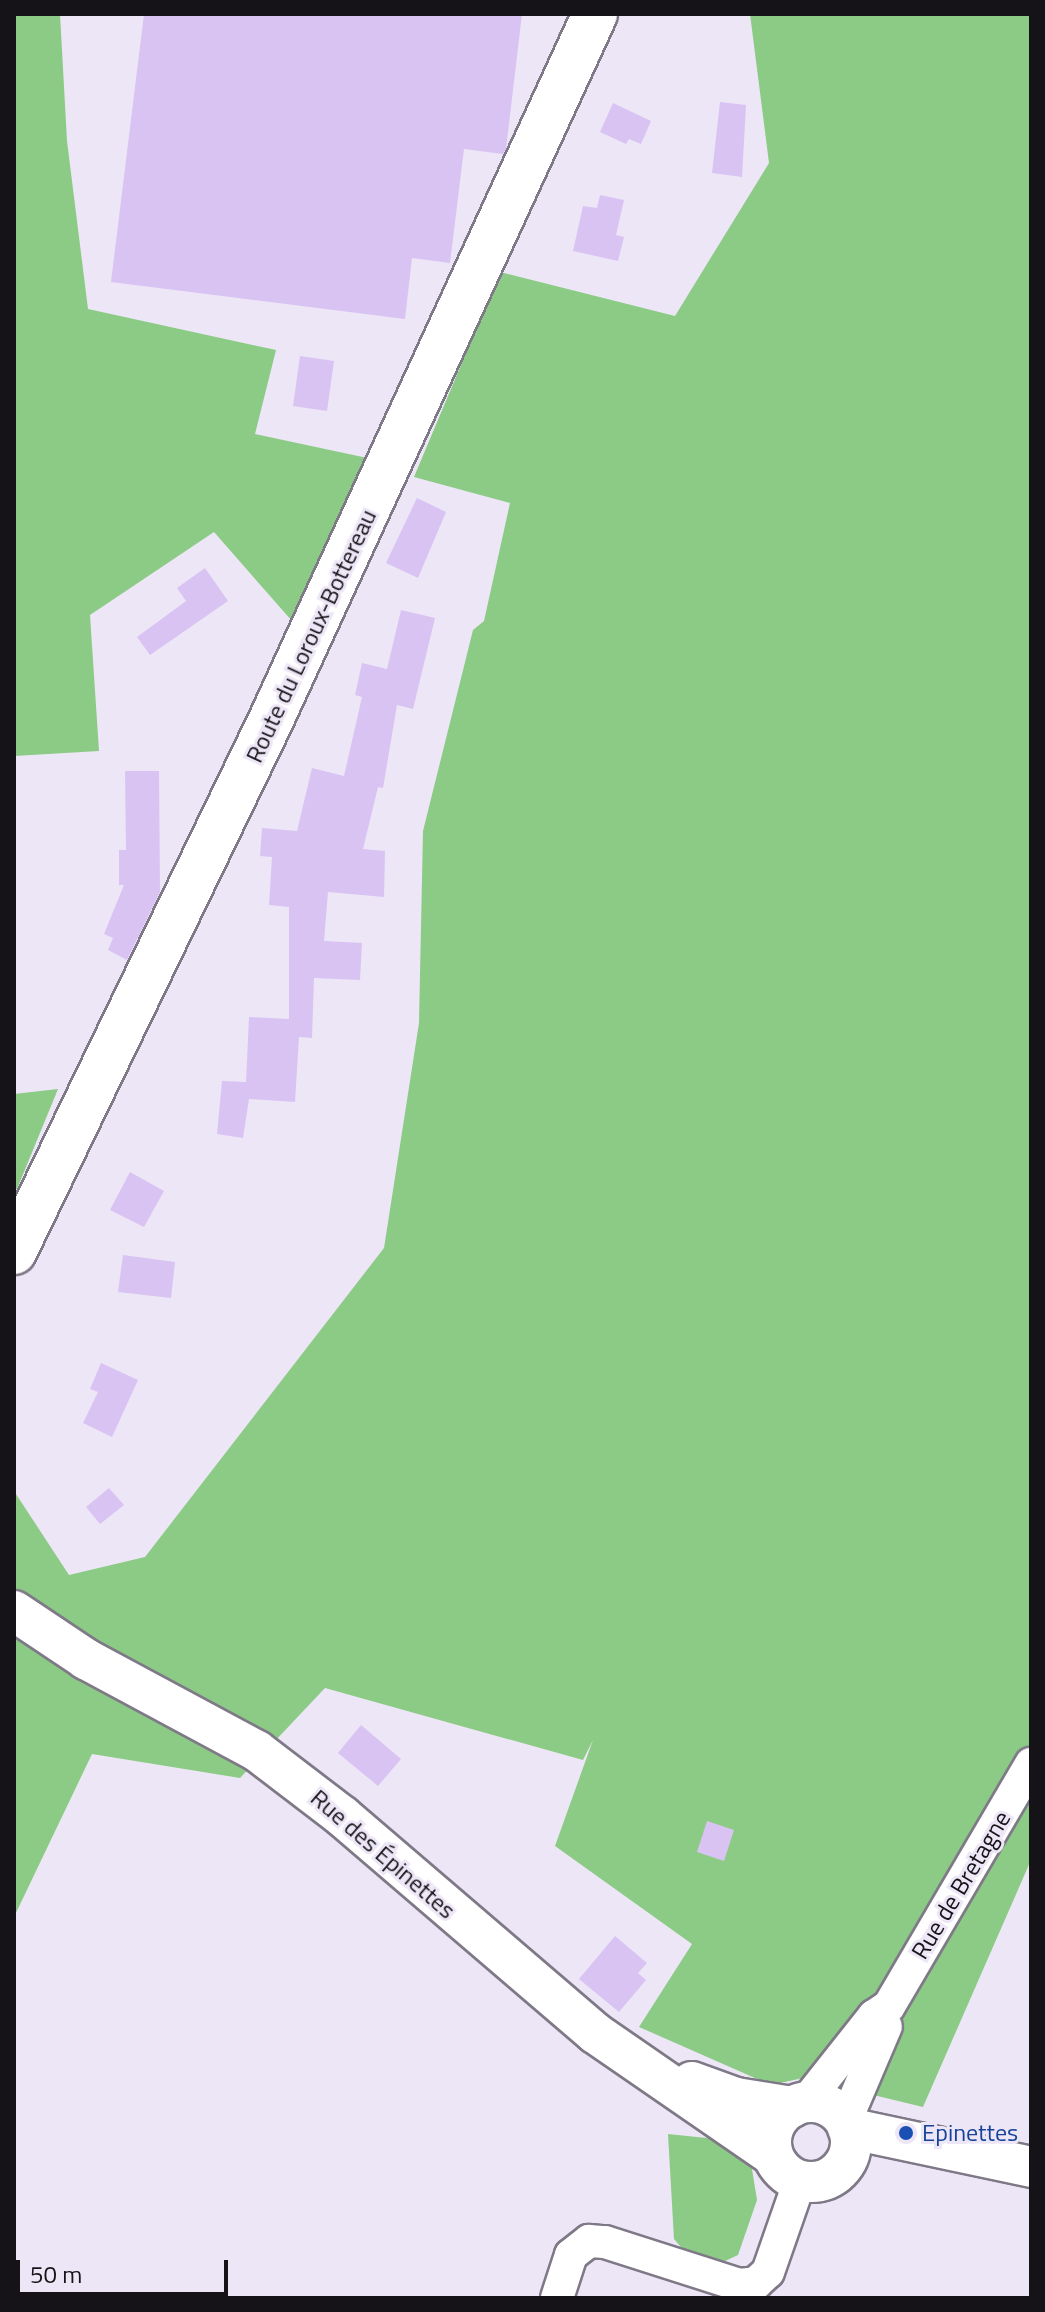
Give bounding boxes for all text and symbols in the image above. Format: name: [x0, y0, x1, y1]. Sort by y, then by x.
street label: Route du Loroux-Bottereau: [240, 505, 382, 767]
street label: Rue des Épinettes: [305, 1783, 461, 1925]
street label: Rue de Bretagne: [905, 1806, 1017, 1964]
place label: Epinettes: [922, 2119, 1018, 2147]
marker: Epinettes: [897, 2124, 915, 2142]
scale bar: [20, 2244, 232, 2294]
text: 50 m: [30, 2256, 82, 2292]

